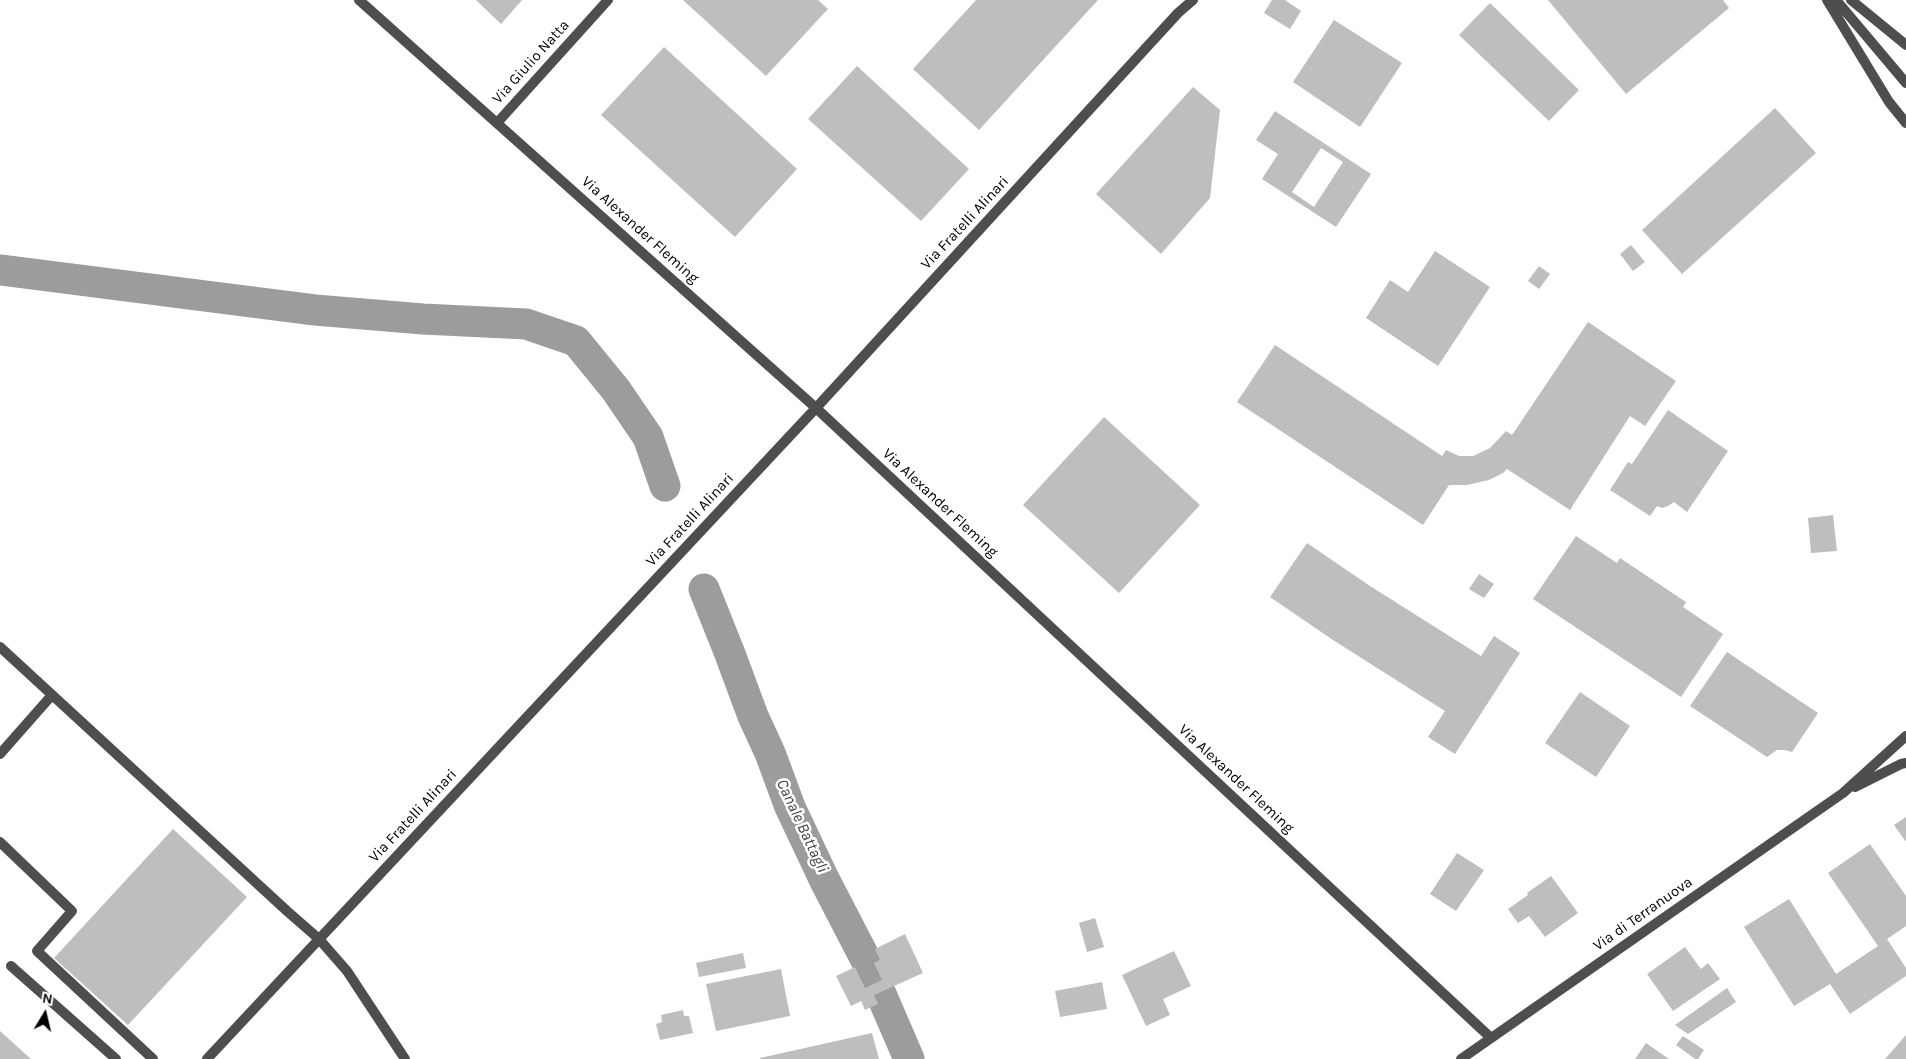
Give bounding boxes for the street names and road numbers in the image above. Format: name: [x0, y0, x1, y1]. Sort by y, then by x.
street label: Via Giulio Natta: [489, 16, 573, 108]
street label: Via Alexander Fleming: [578, 173, 702, 287]
street label: Via Fratelli Alinari: [917, 173, 1013, 273]
street label: Via Alexander Fleming: [878, 445, 1002, 561]
street label: Via Fratelli Alinari: [642, 470, 738, 570]
street label: Via Alexander Fleming: [1174, 721, 1298, 837]
street label: Via Fratelli Alinari: [365, 766, 461, 866]
street label: Via di Terranuova: [1590, 873, 1696, 955]

